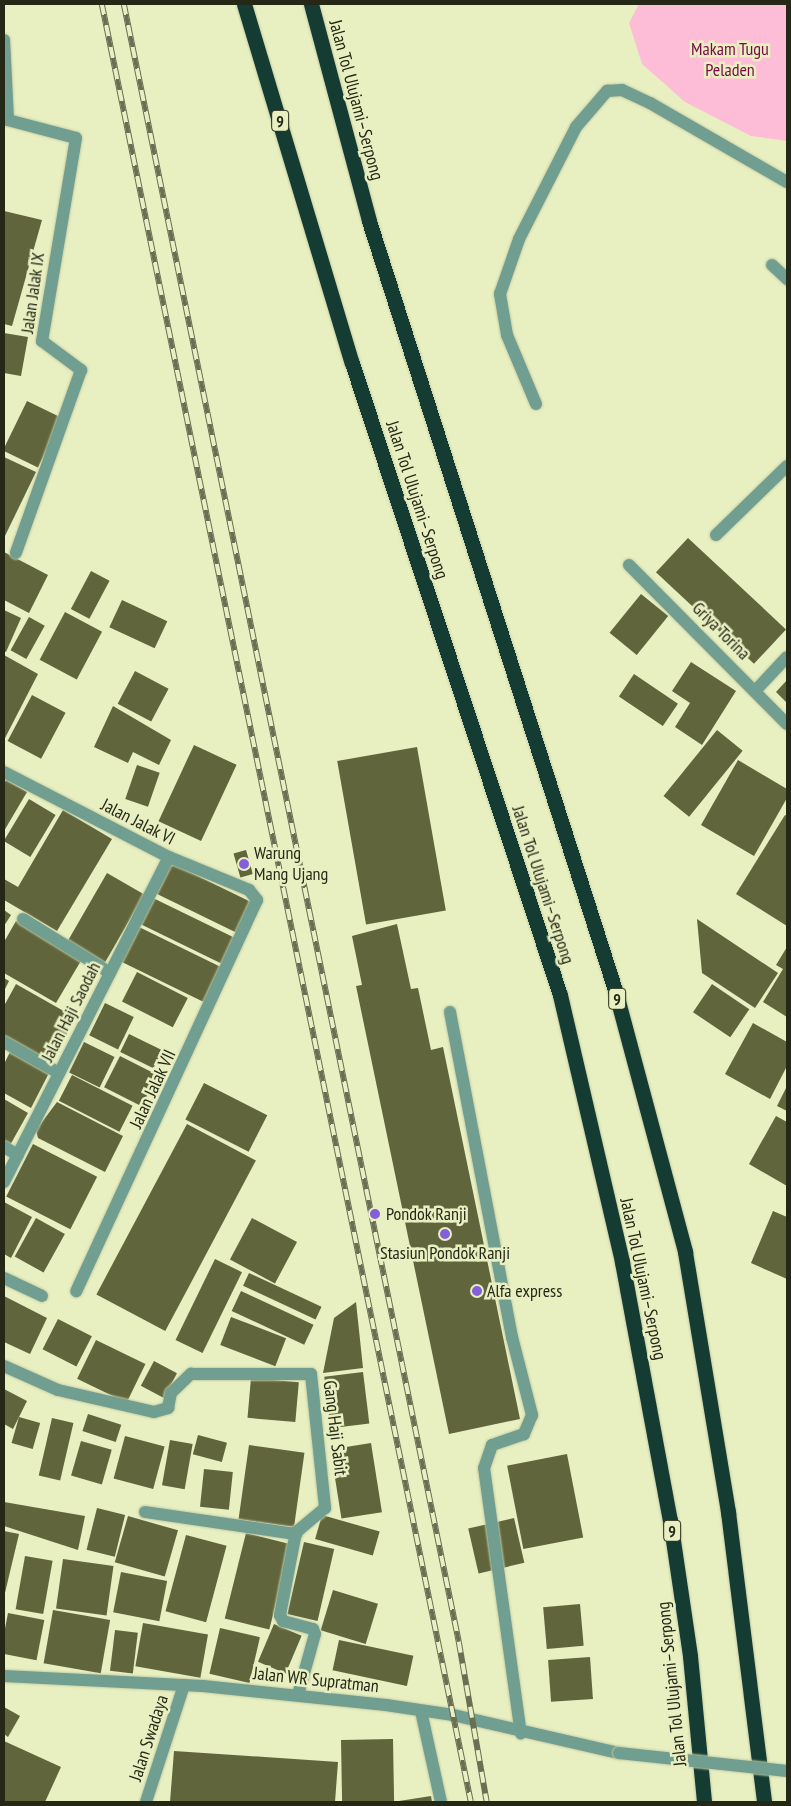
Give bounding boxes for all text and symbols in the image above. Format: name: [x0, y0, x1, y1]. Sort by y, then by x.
street label: Jalan Tol Ulujami–Serpong: [324, 17, 388, 183]
park label: Makam Tugu Peladen: [691, 39, 769, 82]
road number: 9: [270, 108, 290, 134]
street label: Jalan Jalak IX: [17, 251, 49, 335]
street label: Jalan Tol Ulujami–Serpong: [381, 418, 453, 582]
street label: Griya Torina: [687, 597, 755, 665]
street label: Jalan Jalak VI: [97, 794, 179, 850]
street label: Jalan Tol Ulujami–Serpong: [507, 803, 579, 967]
place label: Warung Mang Ujang: [254, 843, 328, 886]
marker: Warung Mang Ujang: [238, 858, 250, 870]
street label: Jalan Haji Saodah: [37, 959, 105, 1065]
road number: 9: [607, 986, 627, 1012]
street label: Jalan Jalak VII: [125, 1046, 181, 1132]
street label: Jalan Tol Ulujami–Serpong: [615, 1196, 671, 1362]
place label: Pondok Ranji: [386, 1203, 467, 1225]
marker: Pondok Ranji: [368, 1207, 382, 1221]
marker: Stasiun Pondok Ranji: [439, 1228, 451, 1240]
place label: Stasiun Pondok Ranji: [380, 1242, 510, 1264]
place label: Alfa express: [487, 1280, 562, 1302]
marker: Alfa express: [471, 1285, 483, 1297]
street label: Gang Haji Sabit: [318, 1379, 352, 1477]
road number: 9: [662, 1518, 682, 1544]
street label: Jalan Tol Ulujami–Serpong: [653, 1601, 691, 1767]
street label: Jalan WR Supratman: [252, 1663, 380, 1697]
street label: Jalan Swadaya: [125, 1692, 173, 1784]

